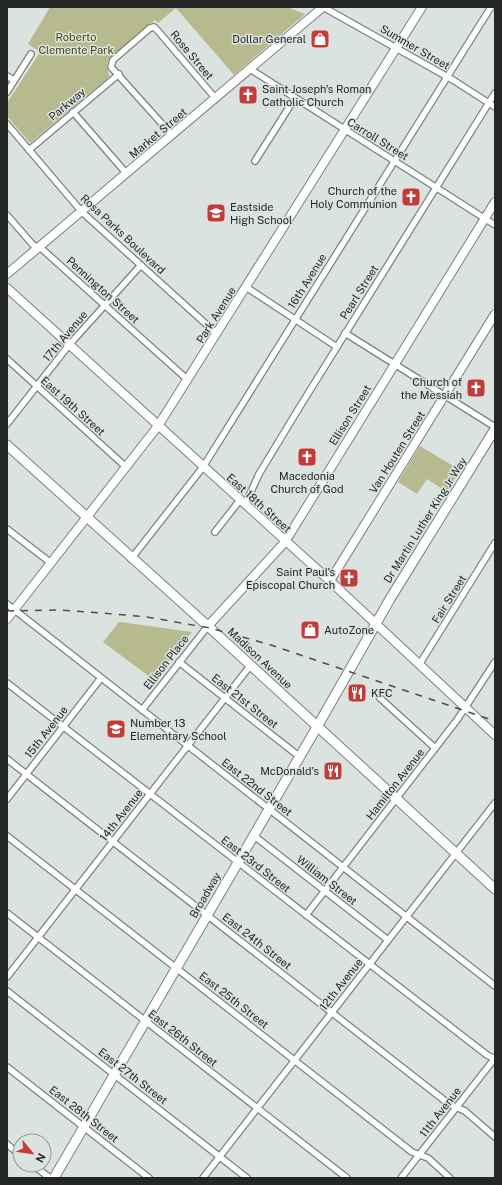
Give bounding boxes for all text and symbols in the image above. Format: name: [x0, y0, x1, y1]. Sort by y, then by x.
street label: Summer Street: [378, 22, 452, 72]
street label: Rose Street: [168, 28, 216, 82]
shop icon: Dollar General: [309, 28, 331, 50]
park label: Roberto Clemente Park: [38, 31, 114, 56]
place label: Dollar General: [232, 33, 306, 45]
place label: Saint Joseph's Roman Catholic Church: [262, 83, 371, 108]
church icon: Saint Joseph's Roman Catholic Church: [237, 84, 259, 106]
street label: Parkway: [46, 85, 88, 123]
street label: Market Street: [127, 106, 189, 160]
street label: Carroll Street: [345, 115, 411, 163]
place label: Church of the Holy Communion: [310, 185, 397, 210]
church icon: Church of the Holy Communion: [400, 186, 422, 208]
street label: Rosa Parks Boulevard: [78, 192, 168, 276]
place label: Eastside High School: [230, 201, 292, 226]
school or university icon: Eastside High School: [205, 202, 227, 224]
street label: 16th Avenue: [285, 251, 329, 311]
street label: Pennington Street: [64, 254, 142, 326]
street label: Pearl Street: [338, 263, 380, 321]
street label: Park Avenue: [194, 285, 238, 345]
street label: 17th Avenue: [40, 308, 90, 364]
street label: East 19th Street: [39, 374, 107, 438]
place label: Church of the Messiah: [400, 376, 463, 401]
church icon: Church of the Messiah: [465, 377, 487, 399]
street label: Ellison Street: [327, 383, 373, 447]
street label: Van Houten Street: [367, 409, 427, 495]
church icon: Macedonia Church of God: [296, 446, 318, 468]
street label: Dr Martin Luther King Jr Way: [381, 455, 469, 585]
place label: Macedonia Church of God: [270, 470, 344, 495]
street label: East 18th Street: [224, 471, 294, 535]
place label: Saint Paul's Episcopal Church: [246, 566, 335, 591]
church icon: Saint Paul's Episcopal Church: [338, 567, 360, 589]
street label: Fair Street: [429, 573, 469, 625]
shop icon: AutoZone: [299, 619, 321, 641]
place label: AutoZone: [324, 624, 374, 636]
street label: Madison Avenue: [225, 625, 295, 691]
street label: Ellison Place: [141, 633, 191, 691]
street label: East 21st Street: [209, 671, 281, 731]
restaurant icon: KFC: [346, 682, 368, 704]
place label: KFC: [371, 687, 393, 699]
street label: 15th Avenue: [22, 704, 70, 760]
place label: Number 13 Elementary School: [130, 717, 227, 742]
school or university icon: Number 13 Elementary School: [105, 718, 127, 740]
street label: Hamilton Avenue: [364, 746, 426, 822]
street label: East 22nd Street: [219, 756, 295, 818]
restaurant icon: McDonald's: [322, 760, 344, 782]
place label: McDonald's: [260, 765, 319, 777]
street label: 14th Avenue: [97, 787, 145, 843]
street label: East 23rd Street: [219, 833, 293, 895]
street label: William Street: [295, 853, 359, 907]
street label: Broadway: [187, 870, 223, 920]
street label: East 24th Street: [220, 910, 294, 972]
street label: 12th Avenue: [317, 956, 365, 1012]
street label: East 25th Street: [197, 969, 271, 1031]
street label: East 26th Street: [146, 1007, 220, 1069]
street label: East 27th Street: [96, 1045, 170, 1107]
street label: East 28th Street: [47, 1083, 121, 1145]
street label: 11th Avenue: [417, 1085, 463, 1139]
north arrow: [12, 1133, 52, 1173]
text: N: [33, 1151, 48, 1165]

